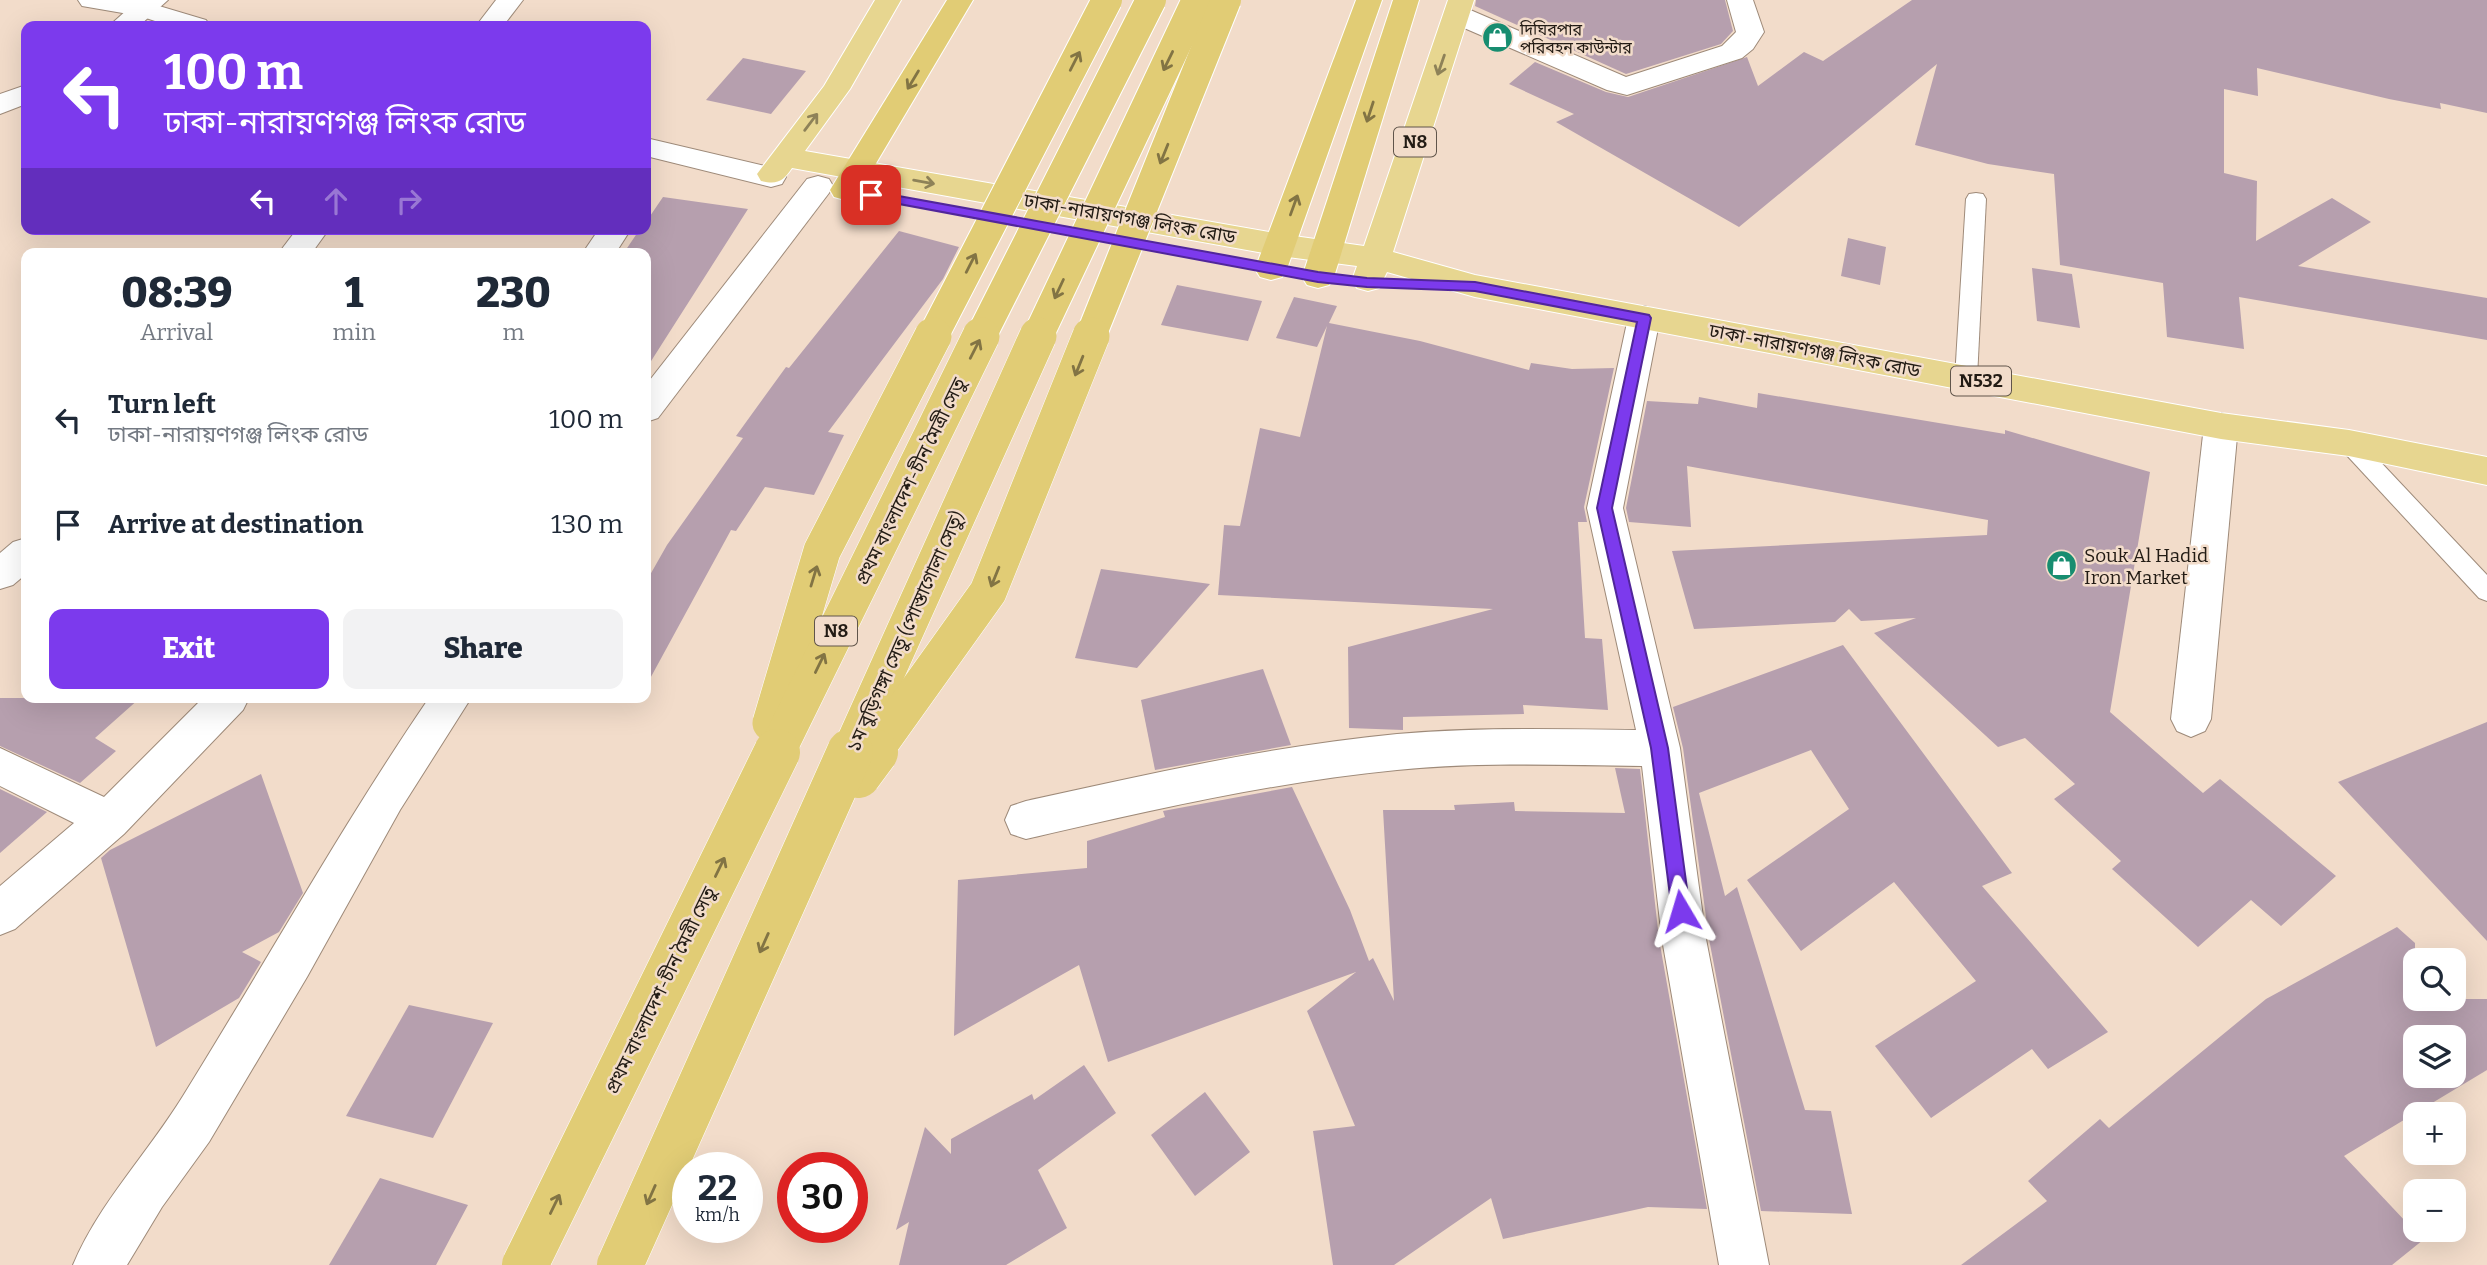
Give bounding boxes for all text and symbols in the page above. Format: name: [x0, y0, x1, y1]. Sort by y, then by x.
place label: দিঘিরপার পরিবহন কাউন্টার: [1519, 20, 1632, 57]
shop icon: দিঘিরপার পরিবহন কাউন্টার: [1480, 21, 1514, 55]
text: 100 m: [164, 43, 303, 102]
icon: left: [49, 49, 140, 140]
one-way arrow: [1160, 50, 1174, 71]
one-way arrow: [1069, 51, 1083, 72]
one-way arrow: [1434, 54, 1447, 76]
one-way arrow: [905, 69, 919, 89]
one-way arrow: [1363, 100, 1376, 122]
text: ঢাকা-নারায়ণগঞ্জ লিংক রোড: [164, 103, 526, 141]
one-way arrow: [804, 113, 819, 131]
road number: N8: [1394, 127, 1436, 156]
one-way arrow: [1156, 143, 1169, 165]
pin: [841, 165, 901, 225]
one-way arrow: [912, 175, 935, 189]
icon: arrive: [852, 176, 890, 214]
icon: left: [244, 182, 282, 220]
icon: ahead: [317, 182, 355, 220]
icon: right: [390, 182, 428, 220]
street label: ঢাকা-নারায়ণগঞ্জ লিংক রোড: [1021, 188, 1238, 249]
one-way arrow: [1289, 194, 1301, 216]
one-way arrow: [964, 253, 978, 274]
text: 08:39: [121, 268, 232, 318]
text: 1: [345, 268, 364, 318]
text: 230: [476, 268, 551, 318]
one-way arrow: [1052, 278, 1065, 299]
text: Arrival: [140, 318, 213, 346]
text: min: [333, 318, 376, 346]
text: m: [502, 318, 524, 346]
street label: ঢাকা-নারায়ণগঞ্জ লিংক রোড: [1706, 319, 1923, 382]
one-way arrow: [969, 339, 983, 360]
one-way arrow: [1072, 354, 1085, 376]
road number: N532: [1951, 366, 2011, 396]
street label: প্রথম বাংলাদেশ-চীন মৈত্রী সেতু: [850, 373, 971, 588]
text: Turn left: [108, 389, 216, 420]
icon: left: [49, 401, 87, 439]
text: 100 m: [549, 404, 623, 435]
text: ঢাকা-নারায়ণগঞ্জ লিংক রোড: [108, 420, 368, 448]
icon: arrive: [49, 506, 87, 544]
street label: ১ম বুড়িগঙ্গা সেতু (পোস্তাগোলা সেতু): [842, 507, 969, 755]
text: Arrive at destination: [108, 509, 363, 540]
text: 130 m: [551, 509, 623, 540]
place label: Souk Al Hadid Iron Market: [2084, 544, 2208, 589]
shop icon: Souk Al Hadid Iron Market: [2044, 549, 2078, 583]
one-way arrow: [809, 565, 822, 587]
one-way arrow: [987, 565, 1000, 587]
button: Exit: [49, 609, 329, 689]
button: Share: [343, 609, 623, 689]
road number: N8: [815, 616, 857, 646]
one-way arrow: [814, 653, 828, 674]
one-way arrow: [714, 857, 728, 878]
position arrow: [1644, 874, 1718, 948]
street label: প্রথম বাংলাদেশ-চীন মৈত্রী সেতু: [600, 882, 721, 1097]
one-way arrow: [757, 932, 770, 953]
map controls: [2403, 948, 2466, 1242]
button: search: [2403, 948, 2466, 1011]
button: layers: [2403, 1025, 2466, 1088]
button: +: [2403, 1102, 2466, 1165]
speed limit sign: 30: [777, 1152, 868, 1243]
text: 22: [698, 1167, 737, 1209]
button: −: [2403, 1179, 2466, 1242]
one-way arrow: [644, 1184, 657, 1206]
one-way arrow: [549, 1194, 563, 1215]
text: km/h: [695, 1204, 740, 1226]

